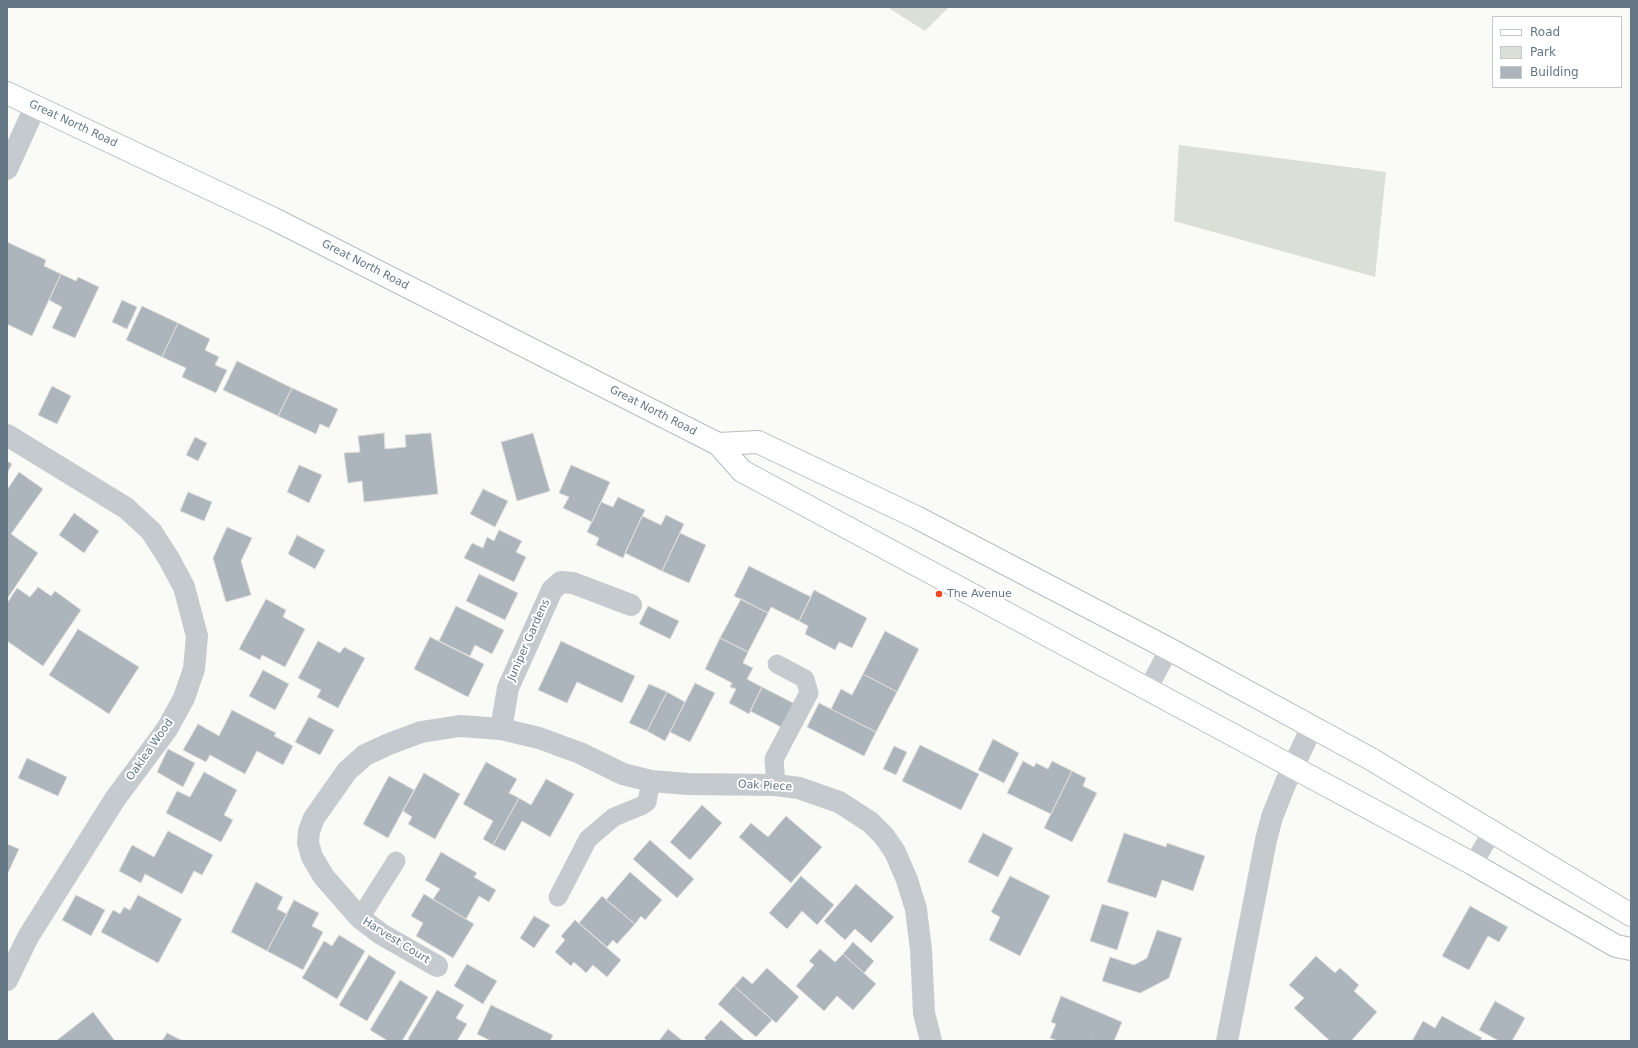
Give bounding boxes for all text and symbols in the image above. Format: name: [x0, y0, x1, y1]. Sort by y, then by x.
legend: [1492, 16, 1622, 88]
text: Road: [1530, 25, 1560, 39]
text: Park: [1530, 45, 1556, 59]
text: Building: [1530, 65, 1579, 79]
street label: Great North Road: [27, 98, 119, 150]
street label: Great North Road: [319, 237, 411, 293]
street label: Great North Road: [607, 383, 699, 439]
place label: The Avenue: [947, 587, 1012, 601]
marker: The Avenue: [934, 589, 944, 599]
street label: Juniper Gardens: [505, 597, 553, 683]
street label: Oaklea Wood: [124, 717, 176, 783]
street label: Oak Piece: [738, 778, 792, 794]
street label: Harvest Court: [360, 915, 432, 967]

